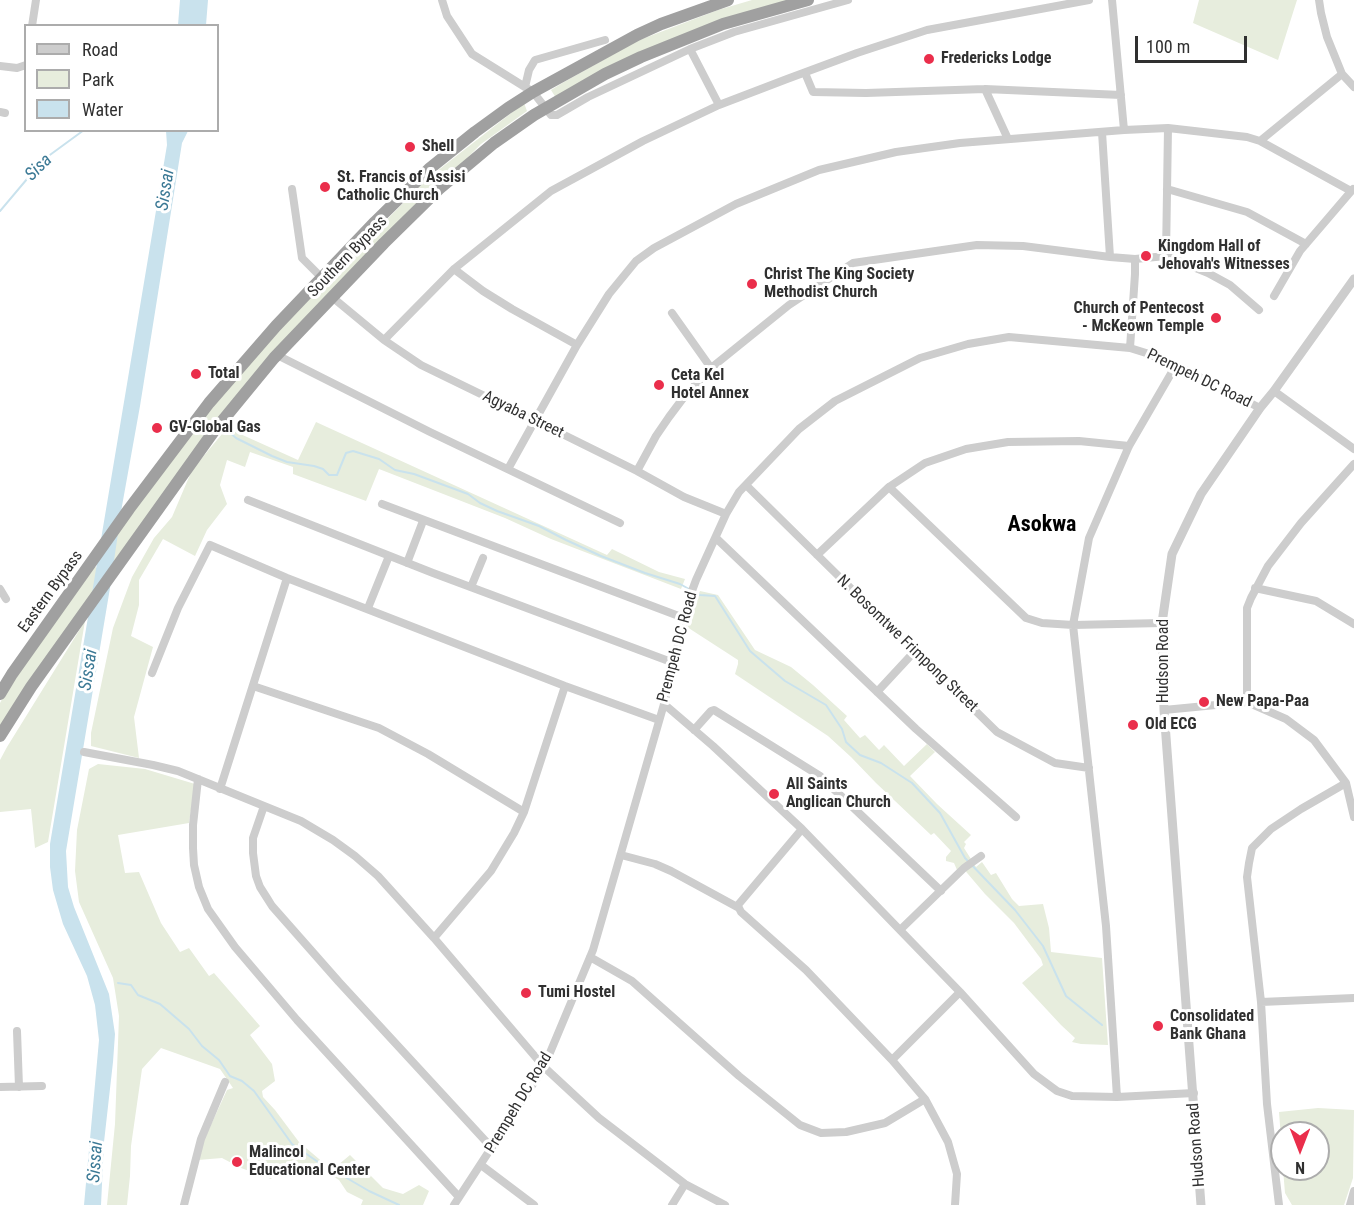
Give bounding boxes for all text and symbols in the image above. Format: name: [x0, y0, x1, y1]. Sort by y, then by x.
legend: [24, 24, 219, 132]
scale bar: [1138, 24, 1250, 62]
text: 100 m: [1146, 36, 1190, 57]
text: Road: [82, 39, 118, 60]
place label: Fredericks Lodge: [941, 49, 1051, 69]
marker: Fredericks Lodge: [922, 52, 936, 66]
text: Park: [82, 69, 114, 90]
text: Water: [82, 99, 123, 120]
place label: Shell: [422, 137, 454, 157]
marker: Shell: [403, 140, 417, 154]
water label: Sisa: [21, 150, 57, 186]
water label: Sissai: [152, 168, 180, 212]
place label: St. Francis of Assisi Catholic Church: [337, 168, 465, 206]
marker: St. Francis of Assisi Catholic Church: [318, 180, 332, 194]
street label: Southern Bypass: [304, 212, 392, 302]
place label: Kingdom Hall of Jehovah's Witnesses: [1158, 237, 1290, 275]
marker: Kingdom Hall of Jehovah's Witnesses: [1139, 249, 1153, 263]
place label: Christ The King Society Methodist Church: [764, 265, 914, 303]
marker: Christ The King Society Methodist Church: [745, 277, 759, 291]
place label: Church of Pentecost - McKeown Temple: [1074, 299, 1204, 337]
marker: Church of Pentecost - McKeown Temple: [1209, 311, 1223, 325]
street label: Prempeh DC Road: [1144, 345, 1254, 413]
place label: Total: [208, 364, 240, 384]
place label: Ceta Kel Hotel Annex: [671, 366, 749, 404]
marker: Total: [189, 367, 203, 381]
marker: Ceta Kel Hotel Annex: [652, 378, 666, 392]
street label: Agyaba Street: [479, 387, 567, 443]
place label: GV-Global Gas: [169, 418, 261, 438]
marker: GV-Global Gas: [150, 421, 164, 435]
district label: Asokwa: [1008, 512, 1076, 538]
street label: Eastern Bypass: [15, 547, 87, 637]
street label: N. Bosomtwe Frimpong Street: [832, 571, 982, 717]
street label: Prempeh DC Road: [654, 589, 702, 705]
street label: Hudson Road: [1154, 619, 1174, 703]
water label: Sissai: [75, 648, 103, 692]
place label: New Papa-Paa: [1216, 692, 1309, 712]
marker: New Papa-Paa: [1197, 695, 1211, 709]
place label: Old ECG: [1145, 715, 1197, 735]
marker: Old ECG: [1126, 718, 1140, 732]
place label: All Saints Anglican Church: [786, 775, 891, 813]
marker: All Saints Anglican Church: [767, 787, 781, 801]
place label: Tumi Hostel: [538, 983, 615, 1003]
marker: Tumi Hostel: [519, 986, 533, 1000]
place label: Consolidated Bank Ghana: [1170, 1007, 1254, 1045]
marker: Consolidated Bank Ghana: [1151, 1019, 1165, 1033]
street label: Prempeh DC Road: [481, 1049, 557, 1157]
street label: Hudson Road: [1184, 1102, 1210, 1188]
north arrow: [1270, 1121, 1330, 1181]
water label: Sissai: [84, 1141, 108, 1183]
place label: Malincol Educational Center: [249, 1143, 370, 1181]
marker: Malincol Educational Center: [230, 1155, 244, 1169]
text: N: [1295, 1158, 1305, 1177]

